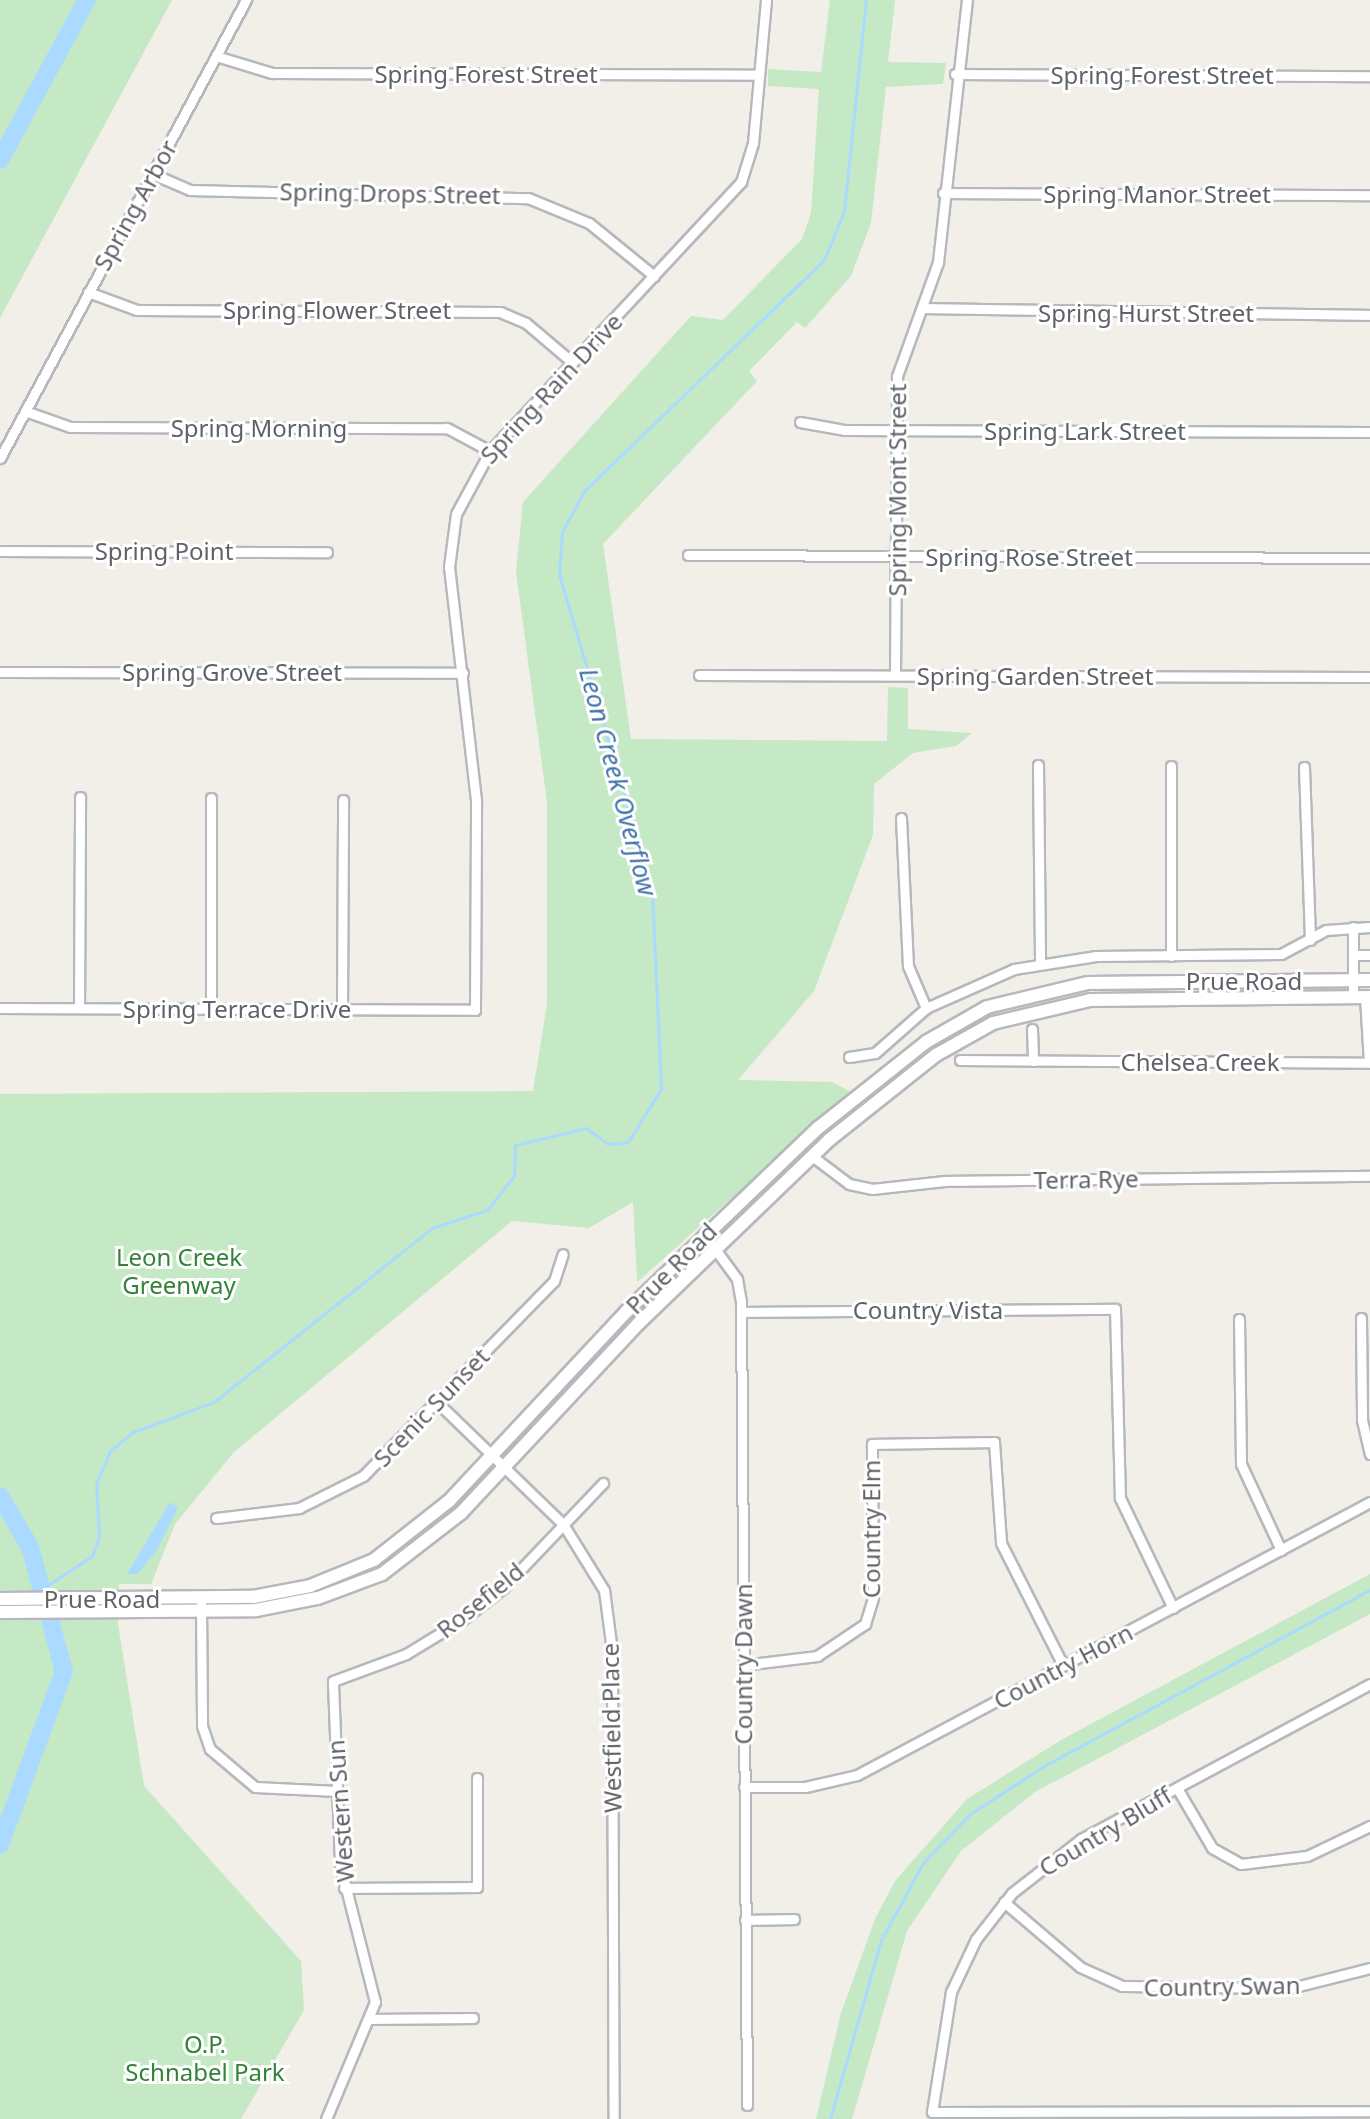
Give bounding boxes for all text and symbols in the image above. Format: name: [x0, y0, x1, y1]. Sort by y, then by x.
street label: Spring Forest Street: [374, 60, 598, 88]
street label: Spring Forest Street: [1050, 61, 1274, 89]
street label: Spring Arbor: [87, 135, 183, 275]
street label: Spring Drops Street: [279, 177, 501, 209]
street label: Spring Manor Street: [1043, 180, 1271, 208]
street label: Spring Flower Street: [223, 296, 451, 324]
street label: Spring Hurst Street: [1038, 299, 1254, 327]
street label: Spring Rain Drive: [474, 307, 628, 469]
street label: Spring Mont Street: [883, 384, 911, 596]
street label: Spring Morning: [171, 414, 347, 442]
street label: Spring Lark Street: [984, 417, 1186, 445]
street label: Spring Point: [95, 537, 233, 565]
street label: Spring Rose Street: [925, 543, 1133, 571]
street label: Spring Grove Street: [122, 658, 342, 686]
street label: Spring Garden Street: [917, 662, 1153, 690]
water label: Leon Creek Overflow: [573, 665, 663, 899]
street label: Prue Road: [1186, 967, 1302, 995]
street label: Spring Terrace Drive: [123, 995, 351, 1023]
street label: Chelsea Creek: [1121, 1048, 1279, 1076]
street label: Terra Rye: [1033, 1164, 1139, 1194]
street label: Prue Road: [620, 1217, 722, 1319]
park label: Leon Creek Greenway: [116, 1243, 242, 1299]
street label: Country Vista: [853, 1296, 1003, 1324]
street label: Scenic Sunset: [367, 1342, 495, 1472]
street label: Country Elm: [857, 1460, 885, 1598]
street label: Rosefield: [431, 1556, 529, 1644]
street label: Country Dawn: [729, 1583, 757, 1745]
street label: Prue Road: [44, 1585, 160, 1613]
street label: Country Horn: [988, 1617, 1138, 1715]
street label: Westfield Place: [595, 1643, 627, 1813]
street label: Western Sun: [321, 1739, 359, 1883]
street label: Country Bluff: [1033, 1780, 1177, 1882]
street label: Country Swan: [1143, 1970, 1301, 2002]
park label: O.P. Schnabel Park: [125, 2030, 285, 2086]

